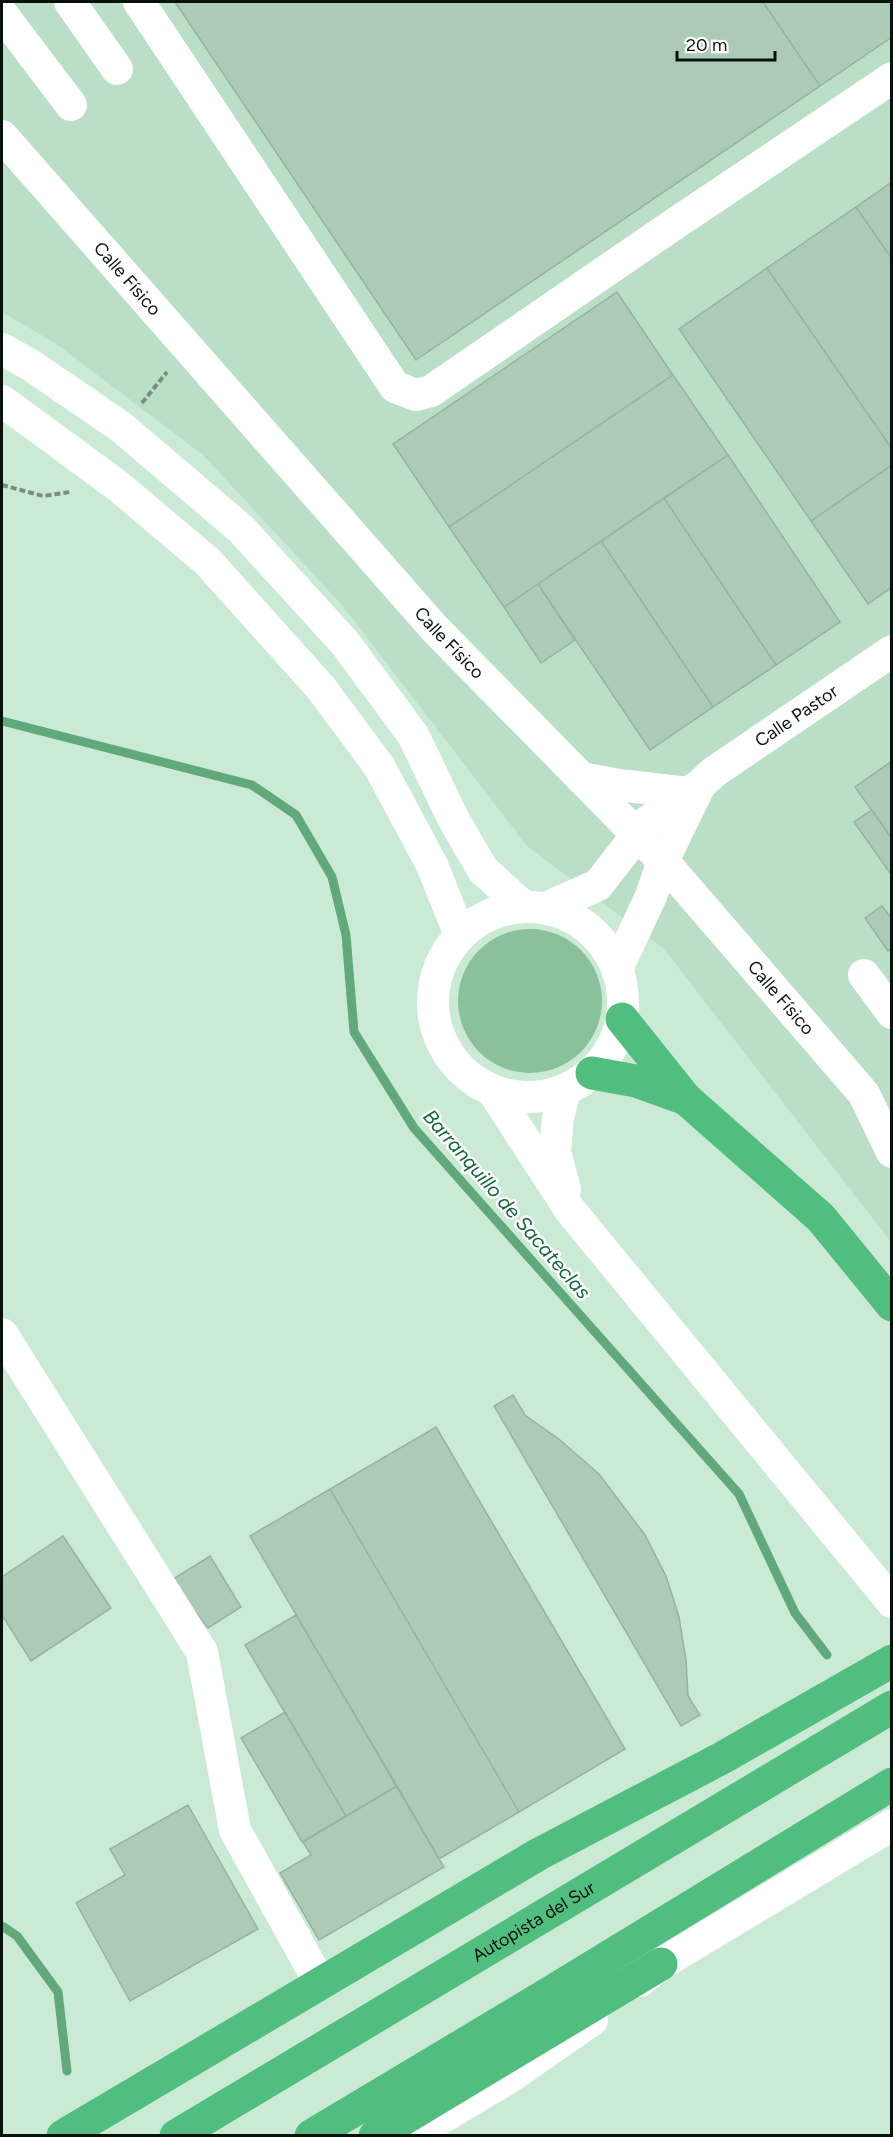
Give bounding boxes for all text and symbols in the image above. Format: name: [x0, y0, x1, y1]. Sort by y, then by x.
scale bar: [677, 24, 774, 62]
text: 20 m: [686, 34, 727, 56]
street label: Calle Físico: [89, 237, 166, 320]
street label: Calle Físico: [410, 602, 489, 683]
street label: Calle Pastor: [751, 680, 842, 752]
street label: Calle Físico: [743, 956, 819, 1039]
water label: Barranquillo de Sacateclas: [418, 1104, 596, 1304]
street label: Autopista del Sur: [468, 1876, 599, 1967]

